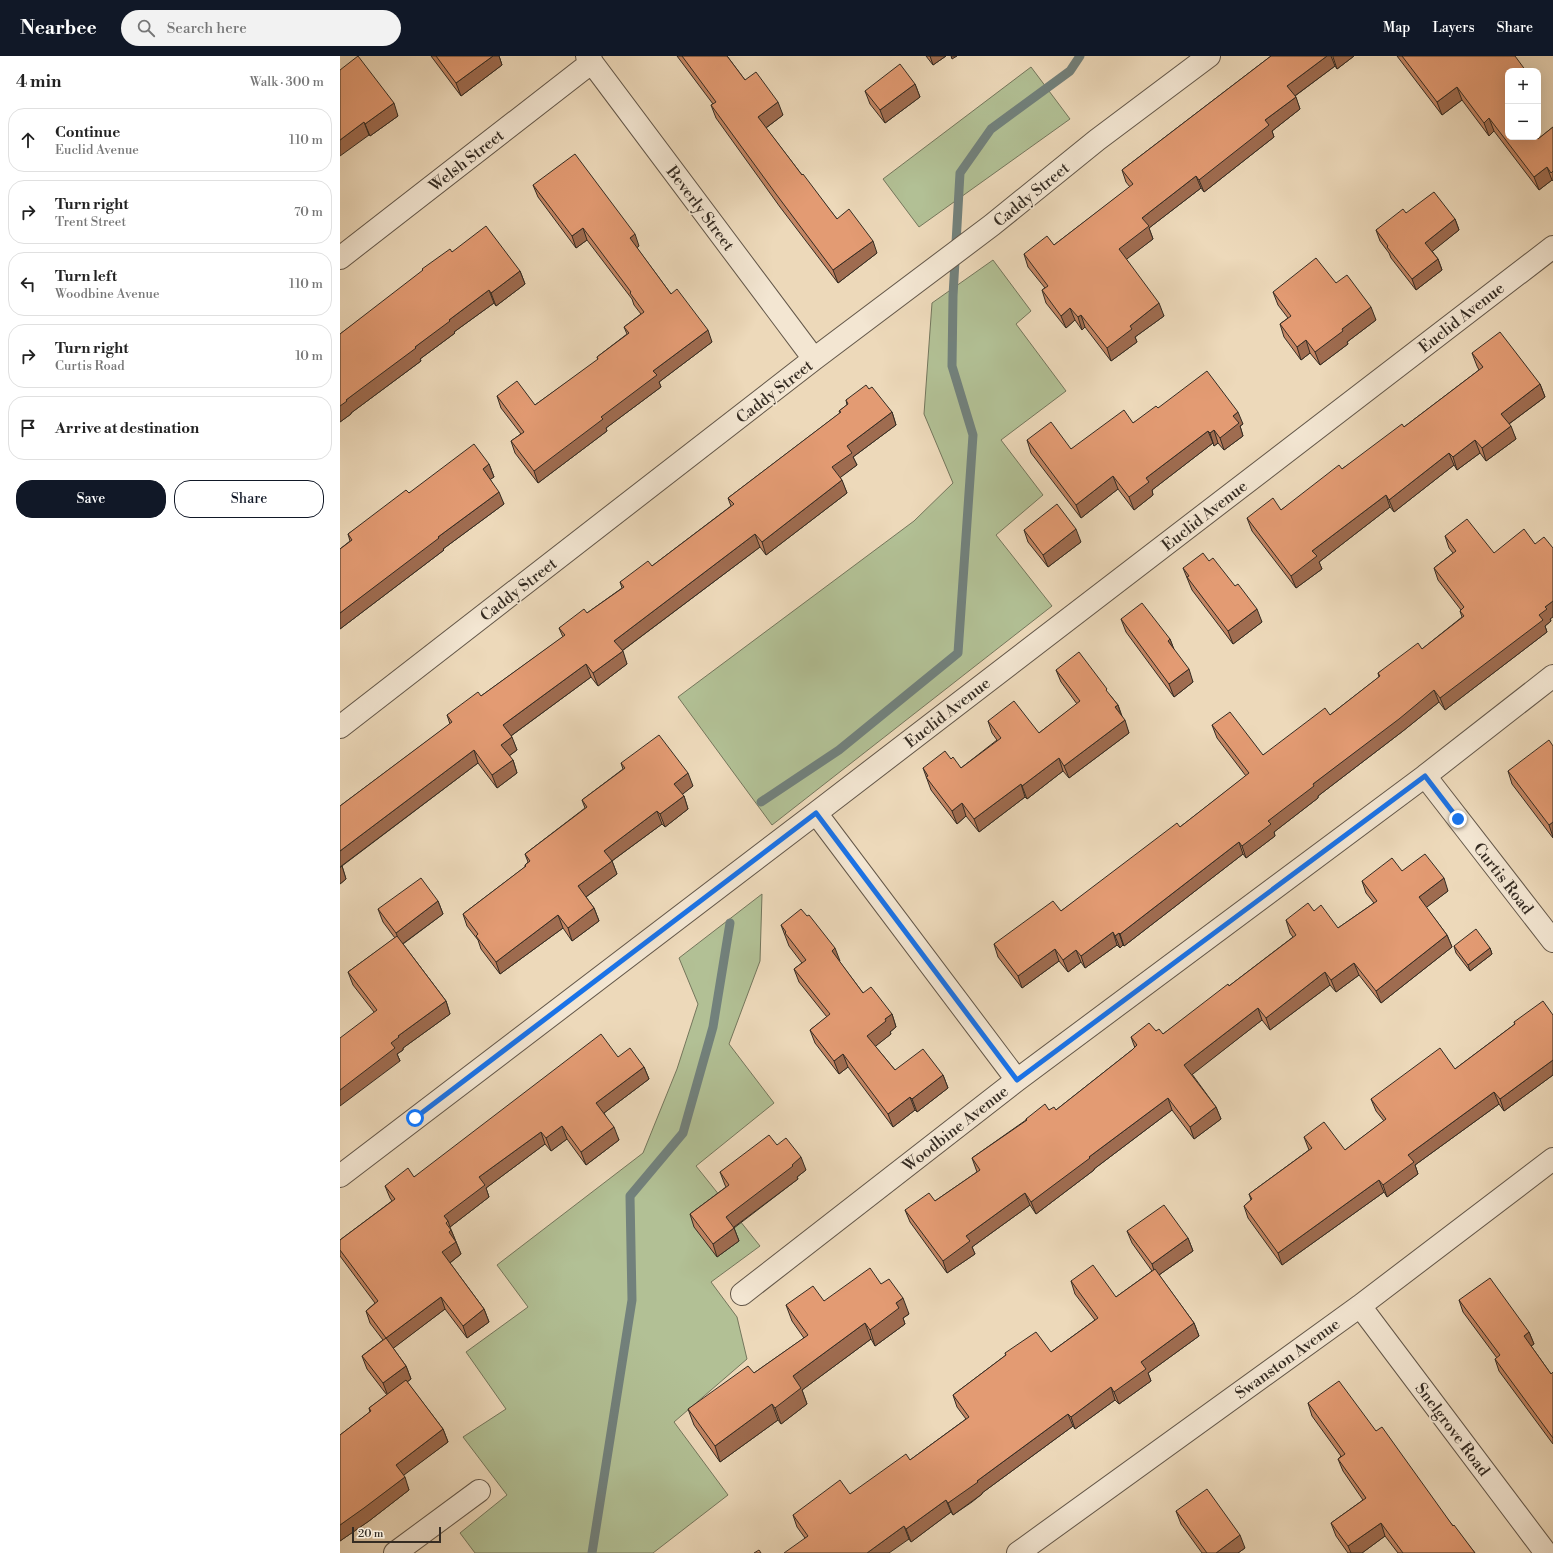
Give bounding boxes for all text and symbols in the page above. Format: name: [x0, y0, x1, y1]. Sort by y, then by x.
search box: [121, 10, 401, 46]
text: Nearbee: [20, 16, 97, 40]
icon: search: [135, 17, 157, 39]
text: Search here: [167, 19, 247, 38]
text: Map: [1383, 19, 1410, 37]
text: Layers: [1432, 19, 1475, 37]
text: Share: [1497, 19, 1533, 37]
map controls: [1505, 68, 1541, 140]
button: +: [1505, 68, 1541, 104]
text: 4 min: [16, 71, 61, 93]
text: Walk · 300 m: [250, 74, 324, 90]
button: −: [1505, 104, 1541, 140]
text: Continue: [55, 123, 120, 142]
street label: Welsh Street: [424, 125, 508, 197]
icon: ahead: [17, 129, 39, 151]
text: 110 m: [289, 132, 323, 148]
text: Euclid Avenue: [55, 142, 139, 158]
street label: Caddy Street: [990, 158, 1074, 231]
street label: Beverly Street: [661, 161, 739, 255]
text: Turn right: [55, 195, 129, 214]
icon: right: [17, 201, 39, 223]
text: 70 m: [294, 204, 323, 220]
text: Trent Street: [55, 214, 126, 230]
text: Turn left: [55, 267, 117, 286]
icon: left: [17, 273, 39, 295]
text: 110 m: [289, 276, 323, 292]
street label: Euclid Avenue: [1415, 278, 1508, 357]
text: Woodbine Avenue: [55, 286, 159, 302]
text: Turn right: [55, 339, 129, 358]
icon: right: [17, 345, 39, 367]
text: 10 m: [295, 348, 323, 364]
street label: Caddy Street: [732, 355, 817, 428]
text: Curtis Road: [55, 358, 125, 374]
icon: arrive: [17, 417, 39, 439]
text: Arrive at destination: [55, 419, 199, 438]
street label: Euclid Avenue: [1158, 476, 1251, 555]
button: Save: [16, 480, 166, 518]
button: Share: [174, 480, 324, 518]
street label: Caddy Street: [476, 553, 561, 626]
street label: Euclid Avenue: [901, 673, 994, 752]
route end: [1449, 810, 1467, 828]
street label: Curtis Road: [1469, 839, 1538, 919]
street label: Woodbine Avenue: [898, 1081, 1012, 1177]
route start: [406, 1109, 424, 1127]
street label: Swanston Avenue: [1231, 1314, 1344, 1404]
street label: Snelgrove Road: [1411, 1379, 1494, 1480]
scale bar: [352, 1525, 441, 1544]
text: 20 m: [358, 1527, 383, 1541]

